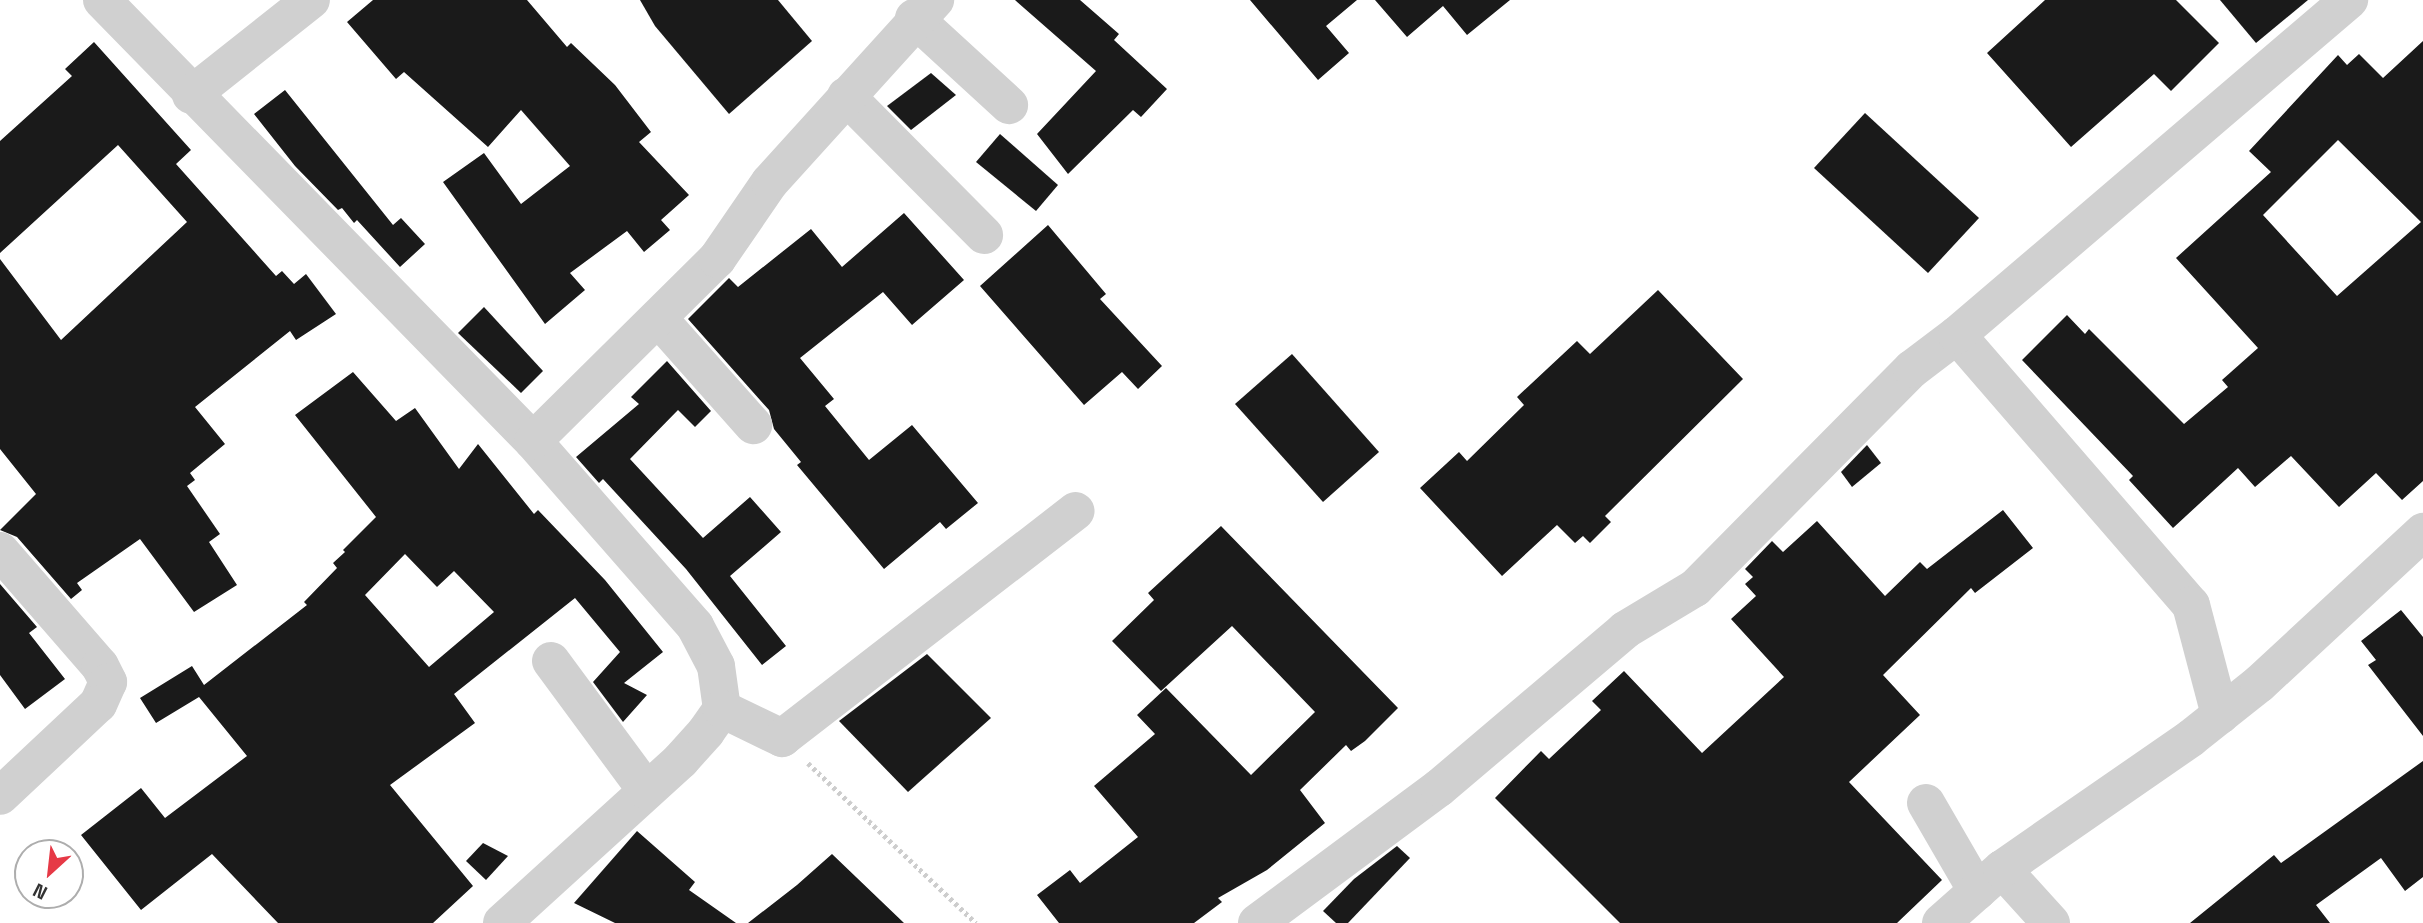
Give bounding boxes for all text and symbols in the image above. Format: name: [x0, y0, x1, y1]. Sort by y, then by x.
north arrow: [14, 839, 84, 909]
text: N: [29, 877, 52, 905]

